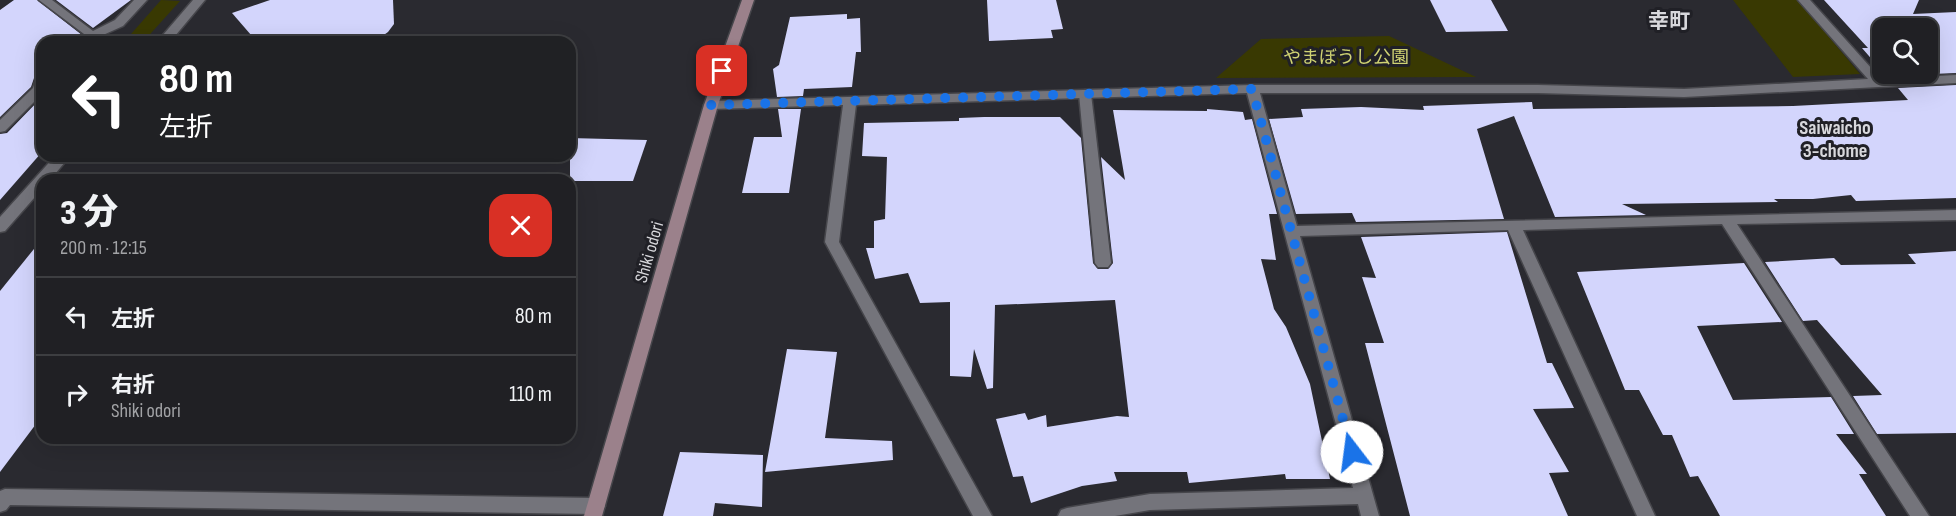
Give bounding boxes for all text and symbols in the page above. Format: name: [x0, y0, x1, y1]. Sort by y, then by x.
district label: 幸町: [1648, 9, 1690, 34]
map controls: [1872, 18, 1938, 84]
button: search: [1872, 18, 1938, 84]
pin: [696, 45, 747, 96]
park label: やまぼうし公園: [1283, 47, 1409, 68]
text: 80 m: [159, 54, 233, 105]
icon: arrive: [705, 54, 738, 87]
icon: left: [60, 60, 138, 138]
text: 左折: [159, 112, 213, 144]
district label: Saiwaicho 3-chome: [1799, 116, 1871, 163]
text: 3 分: [60, 192, 118, 235]
button: close: [489, 194, 552, 257]
street label: Shiki odori: [631, 219, 668, 285]
text: 200 m · 12:15: [60, 236, 147, 260]
icon: left: [60, 300, 93, 333]
text: 80 m: [515, 303, 552, 330]
text: 左折: [111, 306, 155, 333]
text: 右折: [111, 372, 155, 399]
icon: right: [60, 378, 93, 411]
text: 110 m: [509, 381, 552, 408]
text: Shiki odori: [111, 399, 181, 423]
position arrow: [1320, 420, 1384, 484]

